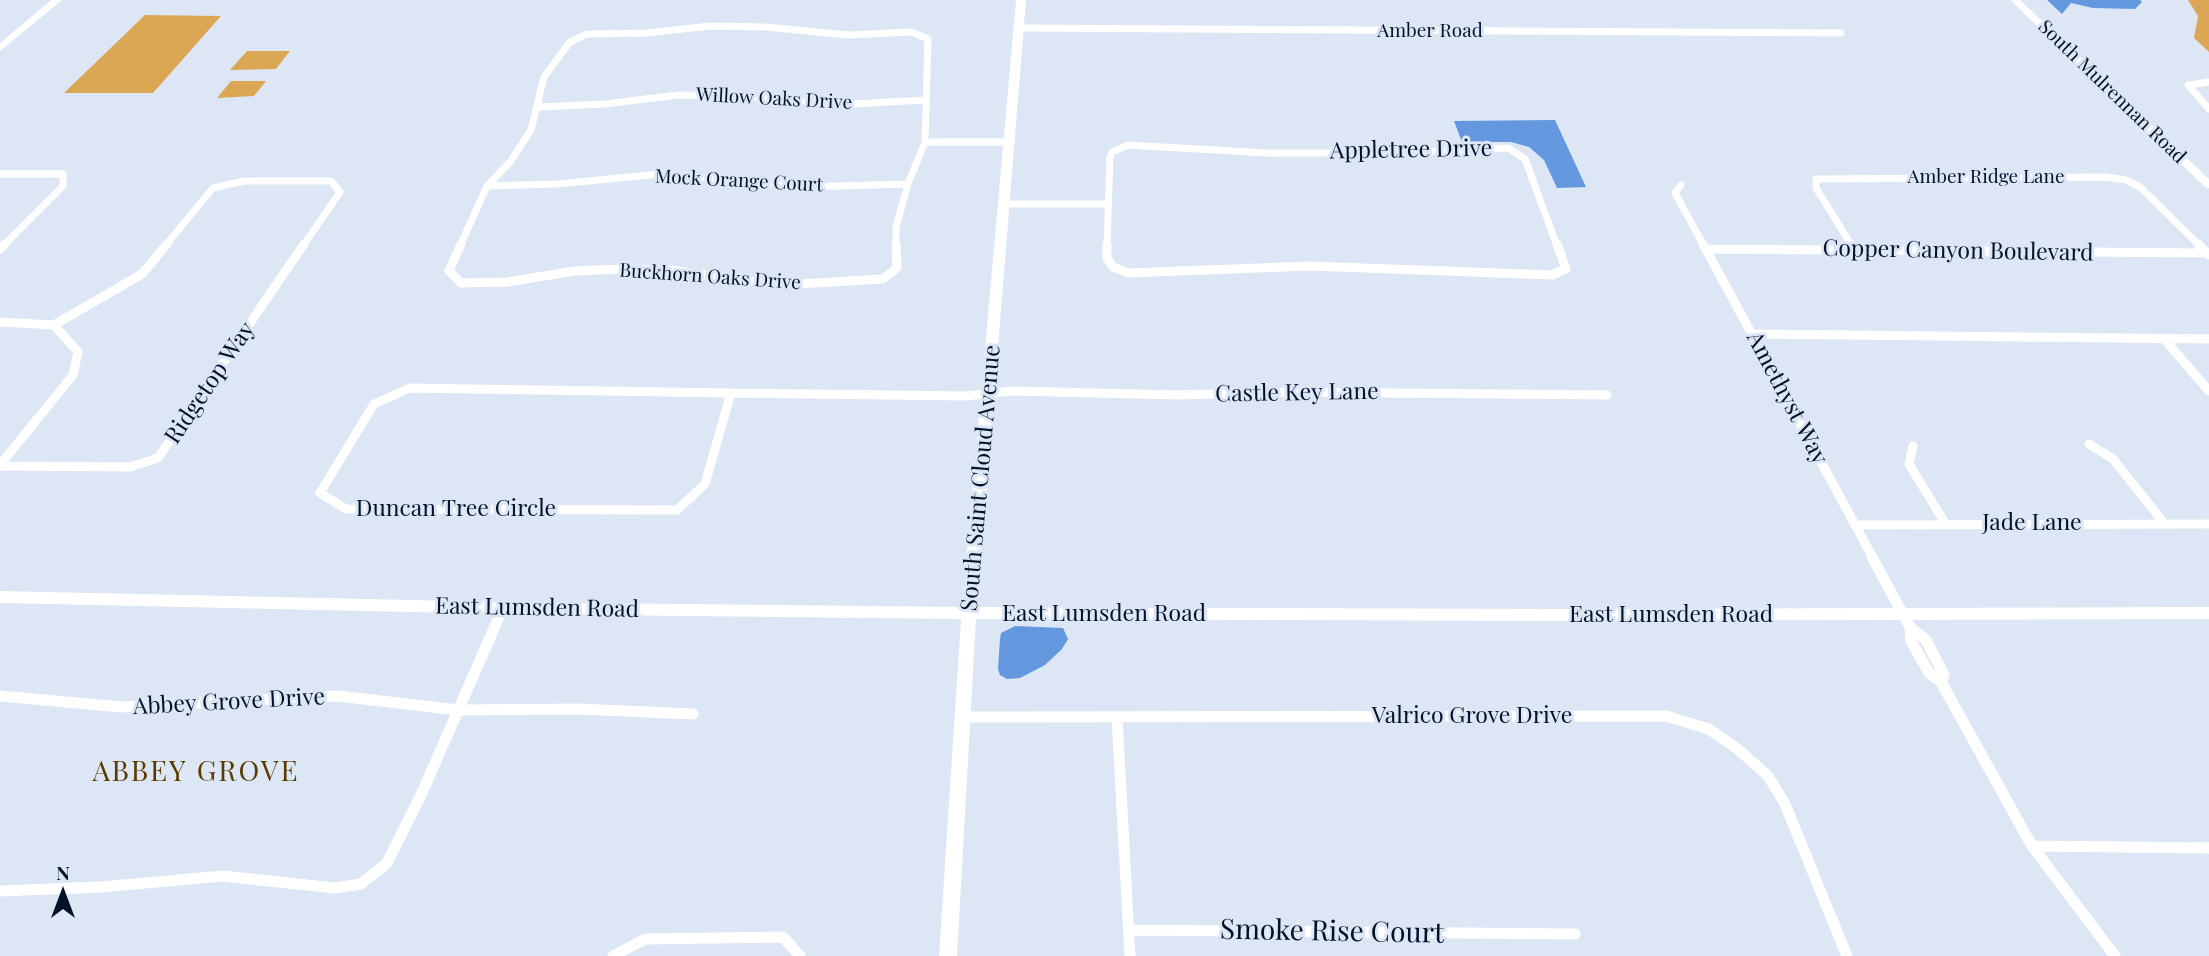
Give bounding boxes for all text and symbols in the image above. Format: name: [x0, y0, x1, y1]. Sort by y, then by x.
street label: South Mulrennan Road: [2033, 16, 2191, 168]
street label: Amber Road: [1377, 20, 1483, 42]
street label: Willow Oaks Drive: [695, 84, 853, 114]
street label: Appletree Drive: [1330, 135, 1492, 165]
street label: Mock Orange Court: [654, 165, 824, 197]
street label: Amber Ridge Lane: [1907, 166, 2065, 188]
street label: Copper Canyon Boulevard: [1822, 235, 2094, 267]
street label: Buckhorn Oaks Drive: [619, 259, 801, 295]
street label: Ridgetop Way: [159, 317, 261, 449]
street label: Amethyst Way: [1741, 327, 1833, 469]
street label: South Saint Cloud Avenue: [956, 344, 1006, 612]
street label: Castle Key Lane: [1215, 378, 1379, 408]
street label: Duncan Tree Circle: [356, 495, 556, 523]
street label: Jade Lane: [1982, 509, 2082, 537]
street label: East Lumsden Road: [435, 592, 639, 624]
street label: East Lumsden Road: [1002, 600, 1206, 628]
street label: East Lumsden Road: [1569, 601, 1773, 629]
street label: Abbey Grove Drive: [132, 683, 326, 721]
street label: Valrico Grove Drive: [1372, 702, 1572, 730]
district label: ABBEY GROVE: [94, 755, 298, 789]
north arrow: [28, 858, 98, 928]
text: N: [56, 859, 70, 885]
street label: Smoke Rise Court: [1220, 913, 1444, 951]

